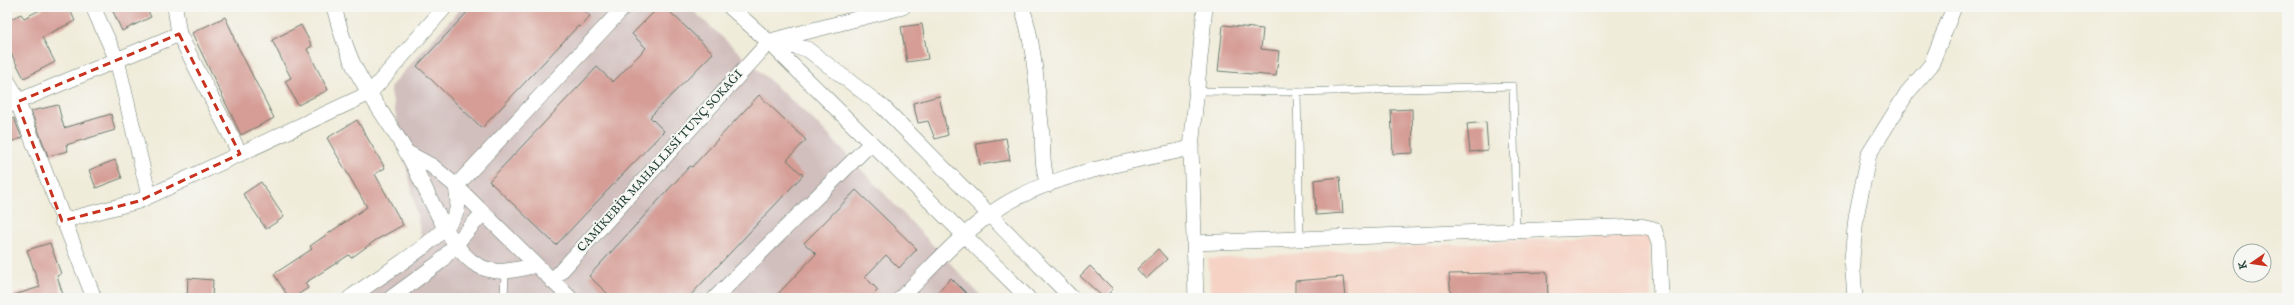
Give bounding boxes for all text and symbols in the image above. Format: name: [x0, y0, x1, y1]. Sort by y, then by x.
street label: CAMİKEBİR MAHALLESİ TUNÇ SOKAĞI: [573, 66, 746, 255]
north arrow: [2232, 243, 2272, 283]
text: K: [2235, 259, 2251, 270]

